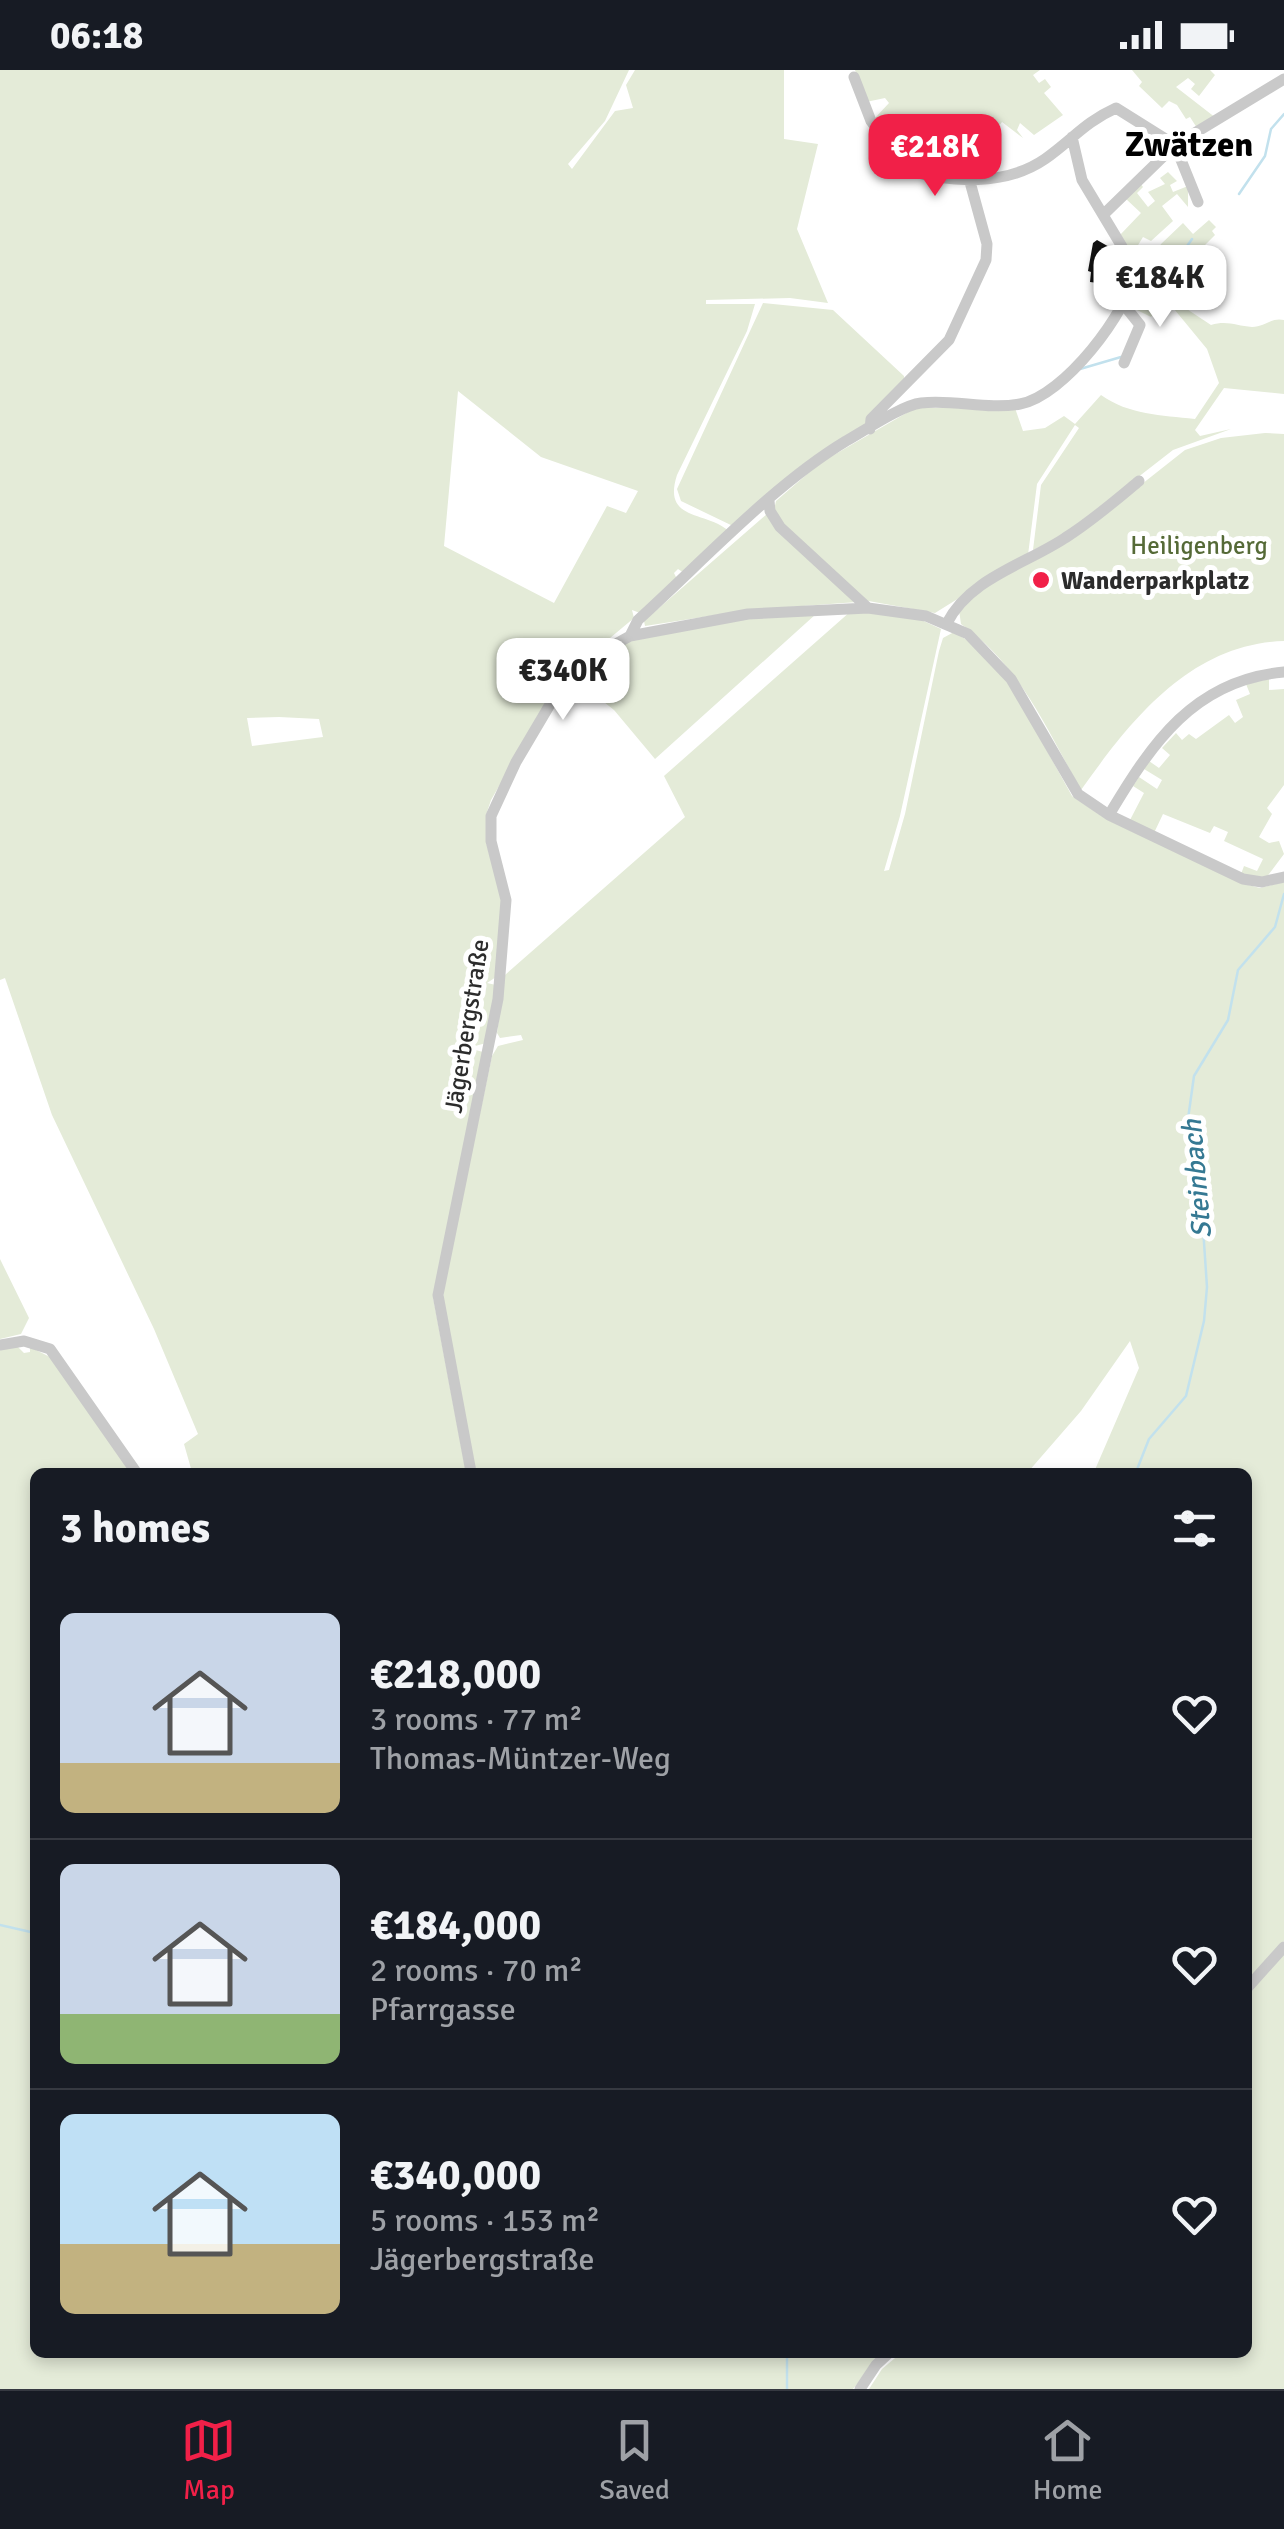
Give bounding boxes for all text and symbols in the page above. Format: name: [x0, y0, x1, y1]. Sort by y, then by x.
text: 06:18: [50, 12, 143, 59]
pin: €218K: [865, 114, 1005, 199]
district label: Zwätzen: [1124, 123, 1254, 166]
text: €218K: [891, 127, 979, 166]
pin: €184K: [1090, 245, 1230, 330]
text: €184K: [1116, 258, 1204, 297]
park label: Heiligenberg: [1130, 530, 1268, 561]
place label: Wanderparkplatz: [1061, 565, 1249, 596]
marker: Wanderparkplatz: [1030, 569, 1052, 591]
pin: €340K: [493, 638, 633, 723]
text: €340K: [519, 651, 607, 690]
street label: Jägerbergstraße: [437, 937, 496, 1115]
water label: Steinbach: [1175, 1117, 1219, 1240]
icon: filters: [1167, 1501, 1222, 1556]
text: 3 homes: [60, 1503, 210, 1554]
text: €218,000: [370, 1649, 541, 1700]
icon: home: [140, 1653, 260, 1773]
icon: heart: [1167, 1686, 1222, 1741]
text: 3 rooms · 77 m²: [370, 1700, 583, 1739]
text: Thomas-Müntzer-Weg: [370, 1739, 671, 1778]
text: €184,000: [370, 1900, 541, 1951]
icon: home: [140, 1904, 260, 2024]
icon: heart: [1167, 1937, 1222, 1992]
text: 2 rooms · 70 m²: [370, 1951, 583, 1990]
text: Pfarrgasse: [370, 1990, 516, 2029]
text: €340,000: [370, 2150, 541, 2201]
icon: home: [140, 2154, 260, 2274]
icon: heart: [1167, 2187, 1222, 2242]
text: 5 rooms · 153 m²: [370, 2201, 600, 2240]
text: Jägerbergstraße: [370, 2240, 595, 2279]
tab: Map: [181, 2413, 236, 2507]
tab: Saved: [599, 2413, 670, 2507]
tab: Home: [1033, 2413, 1103, 2507]

